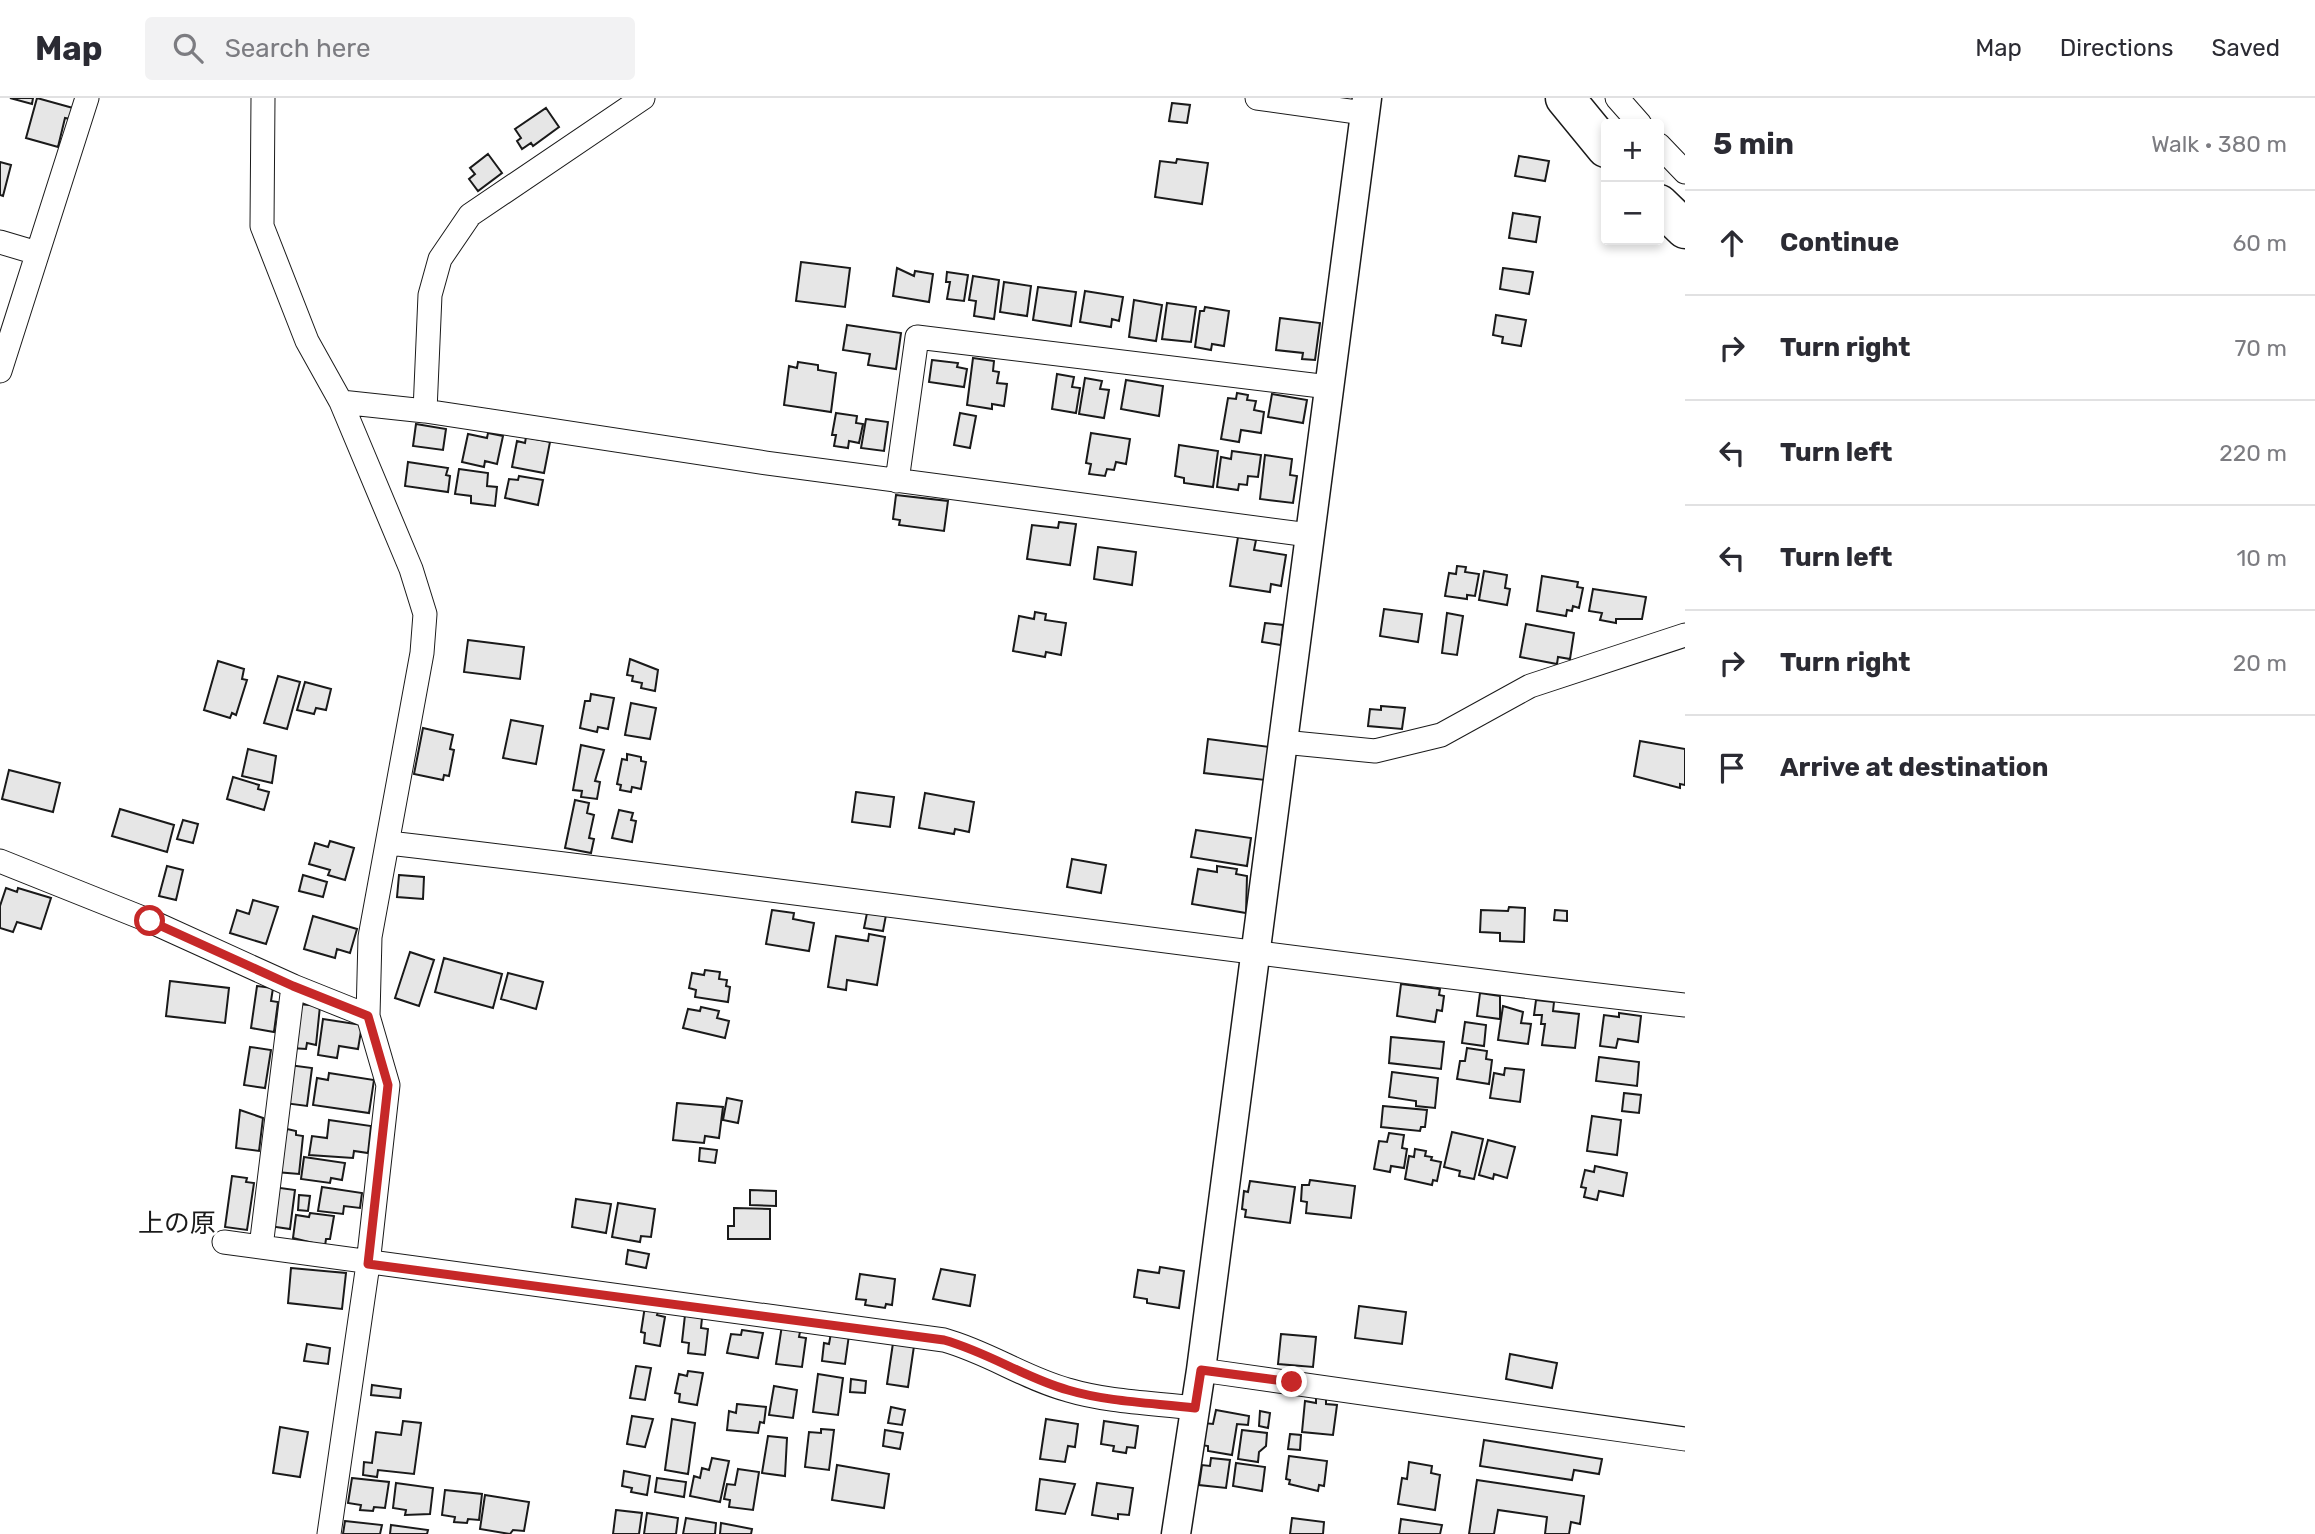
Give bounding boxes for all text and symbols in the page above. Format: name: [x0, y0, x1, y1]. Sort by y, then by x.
search box: [145, 17, 635, 80]
text: Map: [35, 29, 103, 68]
icon: search: [169, 29, 207, 67]
text: Search here: [225, 33, 370, 64]
text: Map: [1975, 34, 2022, 62]
text: Directions: [2060, 34, 2173, 62]
text: Saved: [2211, 34, 2280, 62]
map controls: [1601, 119, 1664, 245]
button: +: [1601, 119, 1664, 182]
text: 5 min: [1713, 126, 1794, 162]
text: Walk · 380 m: [2151, 130, 2287, 158]
button: −: [1601, 182, 1664, 245]
icon: ahead: [1713, 224, 1751, 262]
text: Continue: [1780, 227, 1899, 258]
text: 60 m: [2232, 229, 2287, 257]
icon: right: [1713, 329, 1751, 367]
text: Turn right: [1780, 332, 1910, 363]
text: 70 m: [2235, 334, 2287, 362]
icon: left: [1713, 434, 1751, 472]
text: Turn left: [1780, 437, 1892, 468]
text: 220 m: [2219, 439, 2287, 467]
icon: left: [1713, 539, 1751, 577]
text: Turn left: [1780, 542, 1892, 573]
text: 10 m: [2236, 544, 2287, 572]
icon: right: [1713, 644, 1751, 682]
text: Turn right: [1780, 647, 1910, 678]
text: 20 m: [2233, 649, 2287, 677]
icon: arrive: [1713, 749, 1751, 787]
text: Arrive at destination: [1780, 752, 2048, 783]
route start: [134, 905, 165, 936]
district label: 上の原: [138, 1208, 216, 1239]
route end: [1276, 1366, 1307, 1397]

